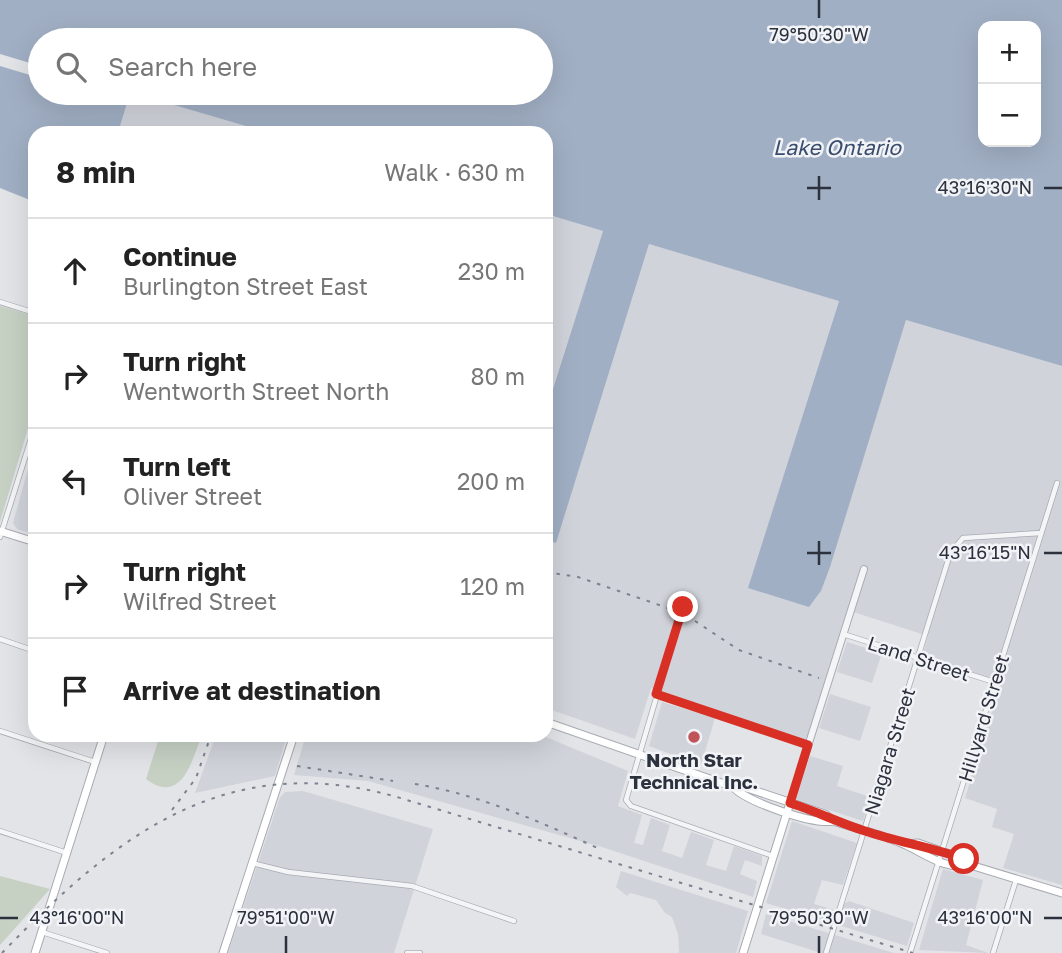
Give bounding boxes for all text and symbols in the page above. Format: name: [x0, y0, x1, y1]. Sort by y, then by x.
map controls: [978, 21, 1041, 147]
button: +: [978, 21, 1041, 84]
text: 79°50'30"W: [769, 23, 869, 45]
search box: [28, 28, 553, 105]
icon: search: [52, 48, 90, 86]
text: Search here: [108, 51, 257, 82]
button: −: [978, 84, 1041, 147]
water label: Lake Ontario: [773, 134, 902, 160]
text: 8 min: [56, 154, 135, 190]
text: Walk · 630 m: [384, 158, 525, 186]
text: 43°16'30"N: [938, 176, 1032, 198]
text: Continue: [123, 241, 237, 272]
icon: ahead: [56, 252, 94, 290]
text: 230 m: [458, 257, 525, 285]
text: Burlington Street East: [123, 272, 368, 300]
text: Turn right: [123, 346, 246, 377]
icon: right: [56, 357, 94, 395]
text: 80 m: [471, 362, 525, 390]
text: Wentworth Street North: [123, 377, 389, 405]
text: Turn left: [123, 451, 231, 482]
icon: left: [56, 462, 94, 500]
text: 200 m: [457, 467, 525, 495]
text: Oliver Street: [123, 482, 262, 510]
text: 43°16'15"N: [939, 541, 1031, 563]
text: Turn right: [123, 556, 246, 587]
icon: right: [56, 567, 94, 605]
text: 120 m: [460, 572, 525, 600]
text: Wilfred Street: [123, 587, 277, 615]
route end: [667, 591, 698, 622]
street label: Land Street: [865, 631, 973, 685]
street label: Hillyard Street: [953, 652, 1013, 784]
icon: arrive: [56, 672, 94, 710]
text: Arrive at destination: [123, 675, 381, 706]
street label: Niagara Street: [859, 685, 919, 817]
marker: North Star Technical Inc.: [686, 729, 702, 745]
place label: North Star Technical Inc.: [630, 748, 758, 793]
route start: [948, 843, 979, 874]
text: 43°16'00"N: [29, 906, 125, 928]
text: 79°51'00"W: [237, 906, 335, 928]
text: 79°50'30"W: [769, 906, 869, 928]
text: 43°16'00"N: [937, 906, 1033, 928]

